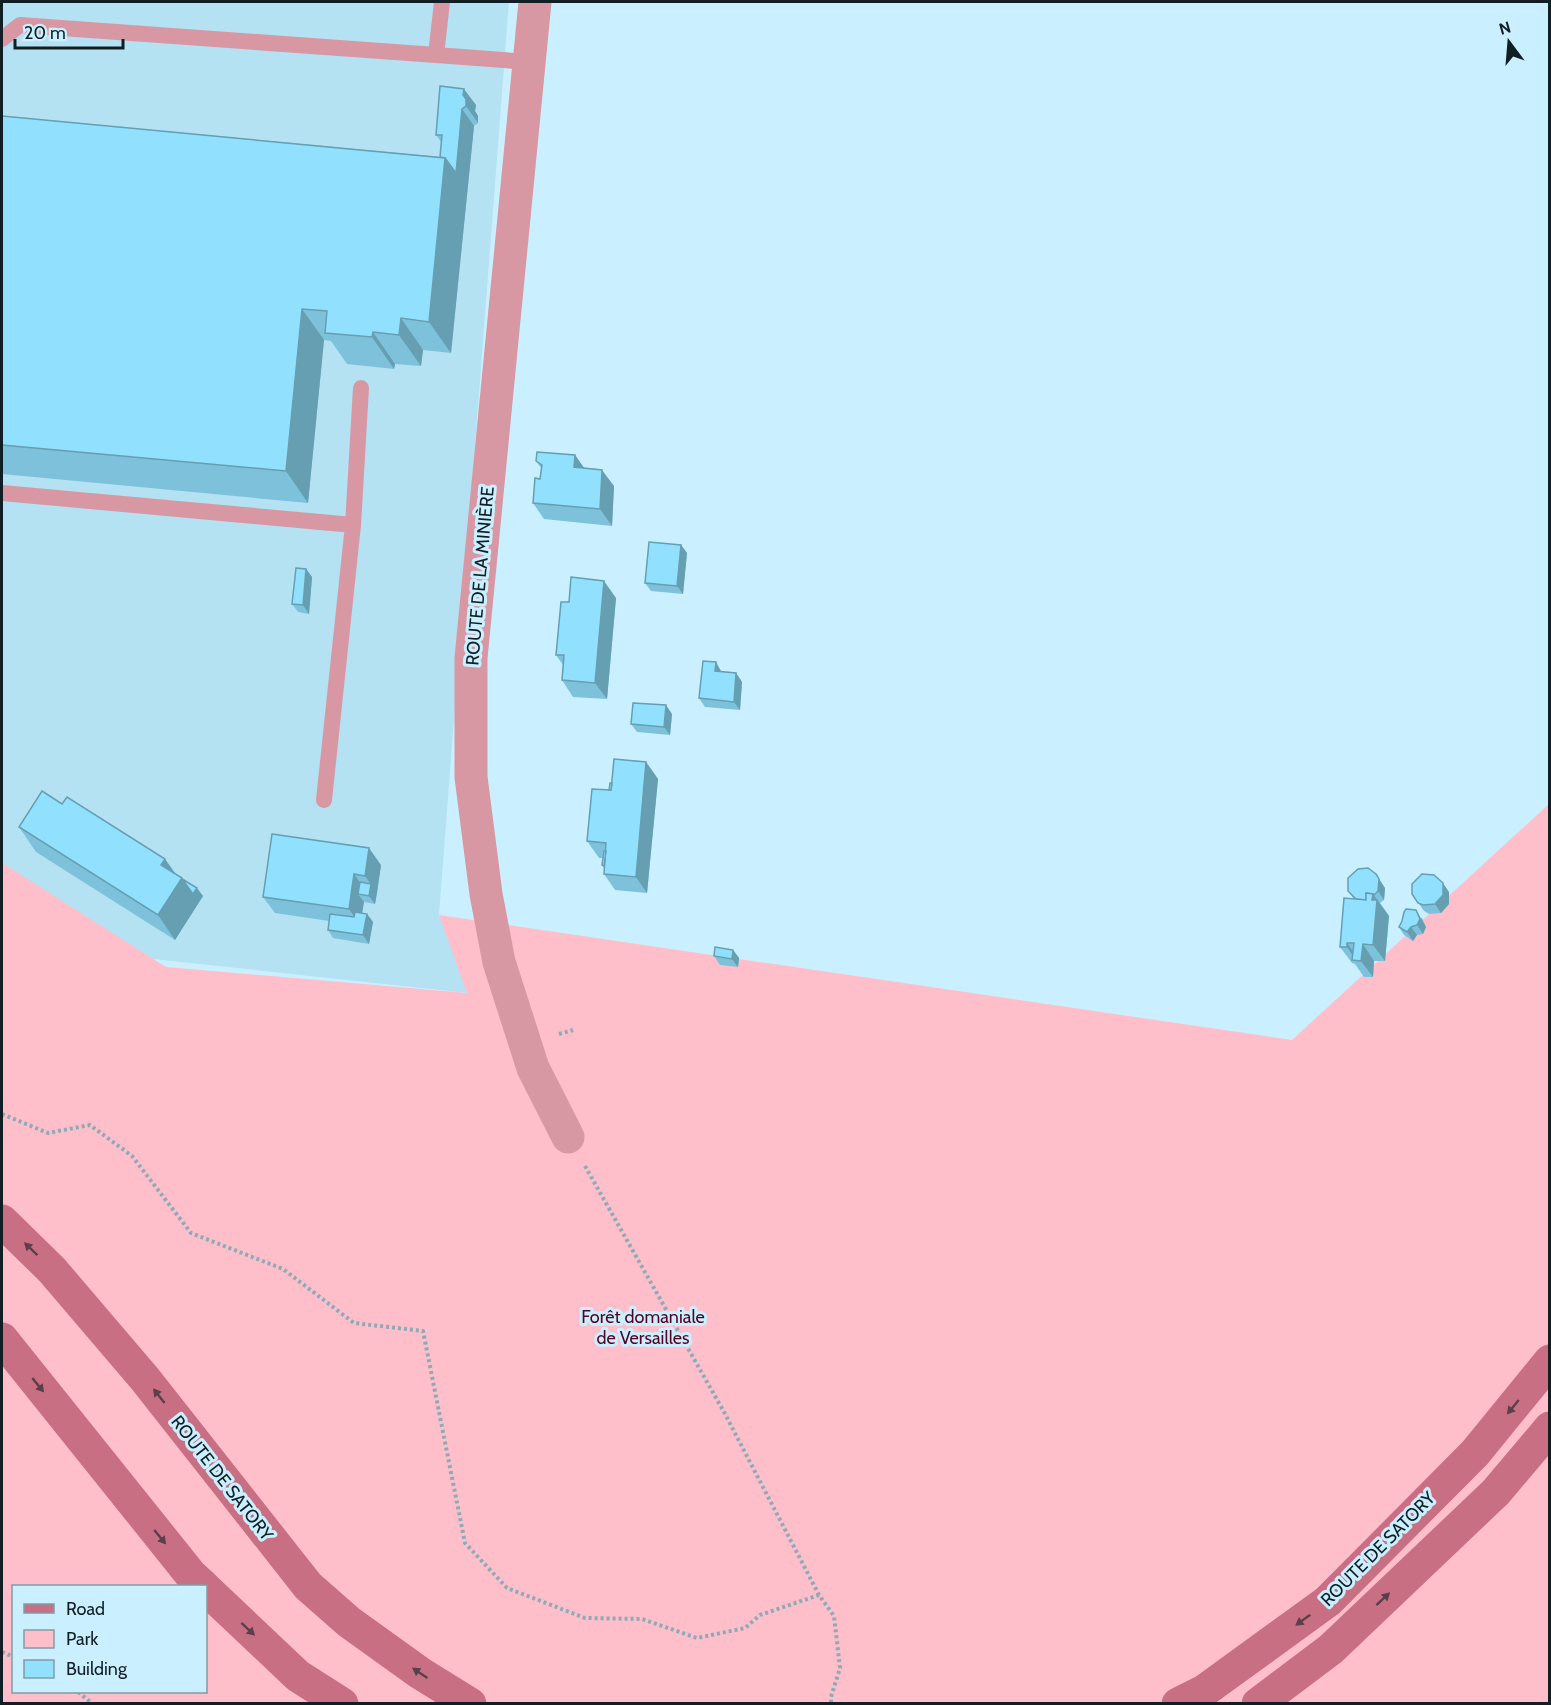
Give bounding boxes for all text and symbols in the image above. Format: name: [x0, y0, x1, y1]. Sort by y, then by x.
scale bar: [15, 12, 123, 50]
north arrow: [1479, 12, 1539, 72]
text: N: [1497, 17, 1513, 39]
text: 20 m: [24, 22, 66, 44]
street label: ROUTE DE LA MINIÈRE: [461, 485, 499, 667]
one-way arrow: [23, 1242, 38, 1256]
park label: Forêt domaniale de Versailles: [581, 1306, 705, 1349]
one-way arrow: [32, 1377, 44, 1392]
one-way arrow: [152, 1388, 165, 1404]
one-way arrow: [1507, 1399, 1519, 1414]
street label: ROUTE DE SATORY: [166, 1411, 278, 1546]
street label: ROUTE DE SATORY: [1316, 1487, 1440, 1611]
one-way arrow: [154, 1529, 167, 1545]
legend: [12, 1585, 207, 1693]
one-way arrow: [1375, 1593, 1390, 1606]
text: Road: [66, 1598, 105, 1620]
one-way arrow: [1295, 1614, 1311, 1626]
one-way arrow: [240, 1622, 255, 1635]
text: Park: [66, 1628, 99, 1650]
text: Building: [66, 1658, 128, 1680]
one-way arrow: [413, 1667, 429, 1679]

